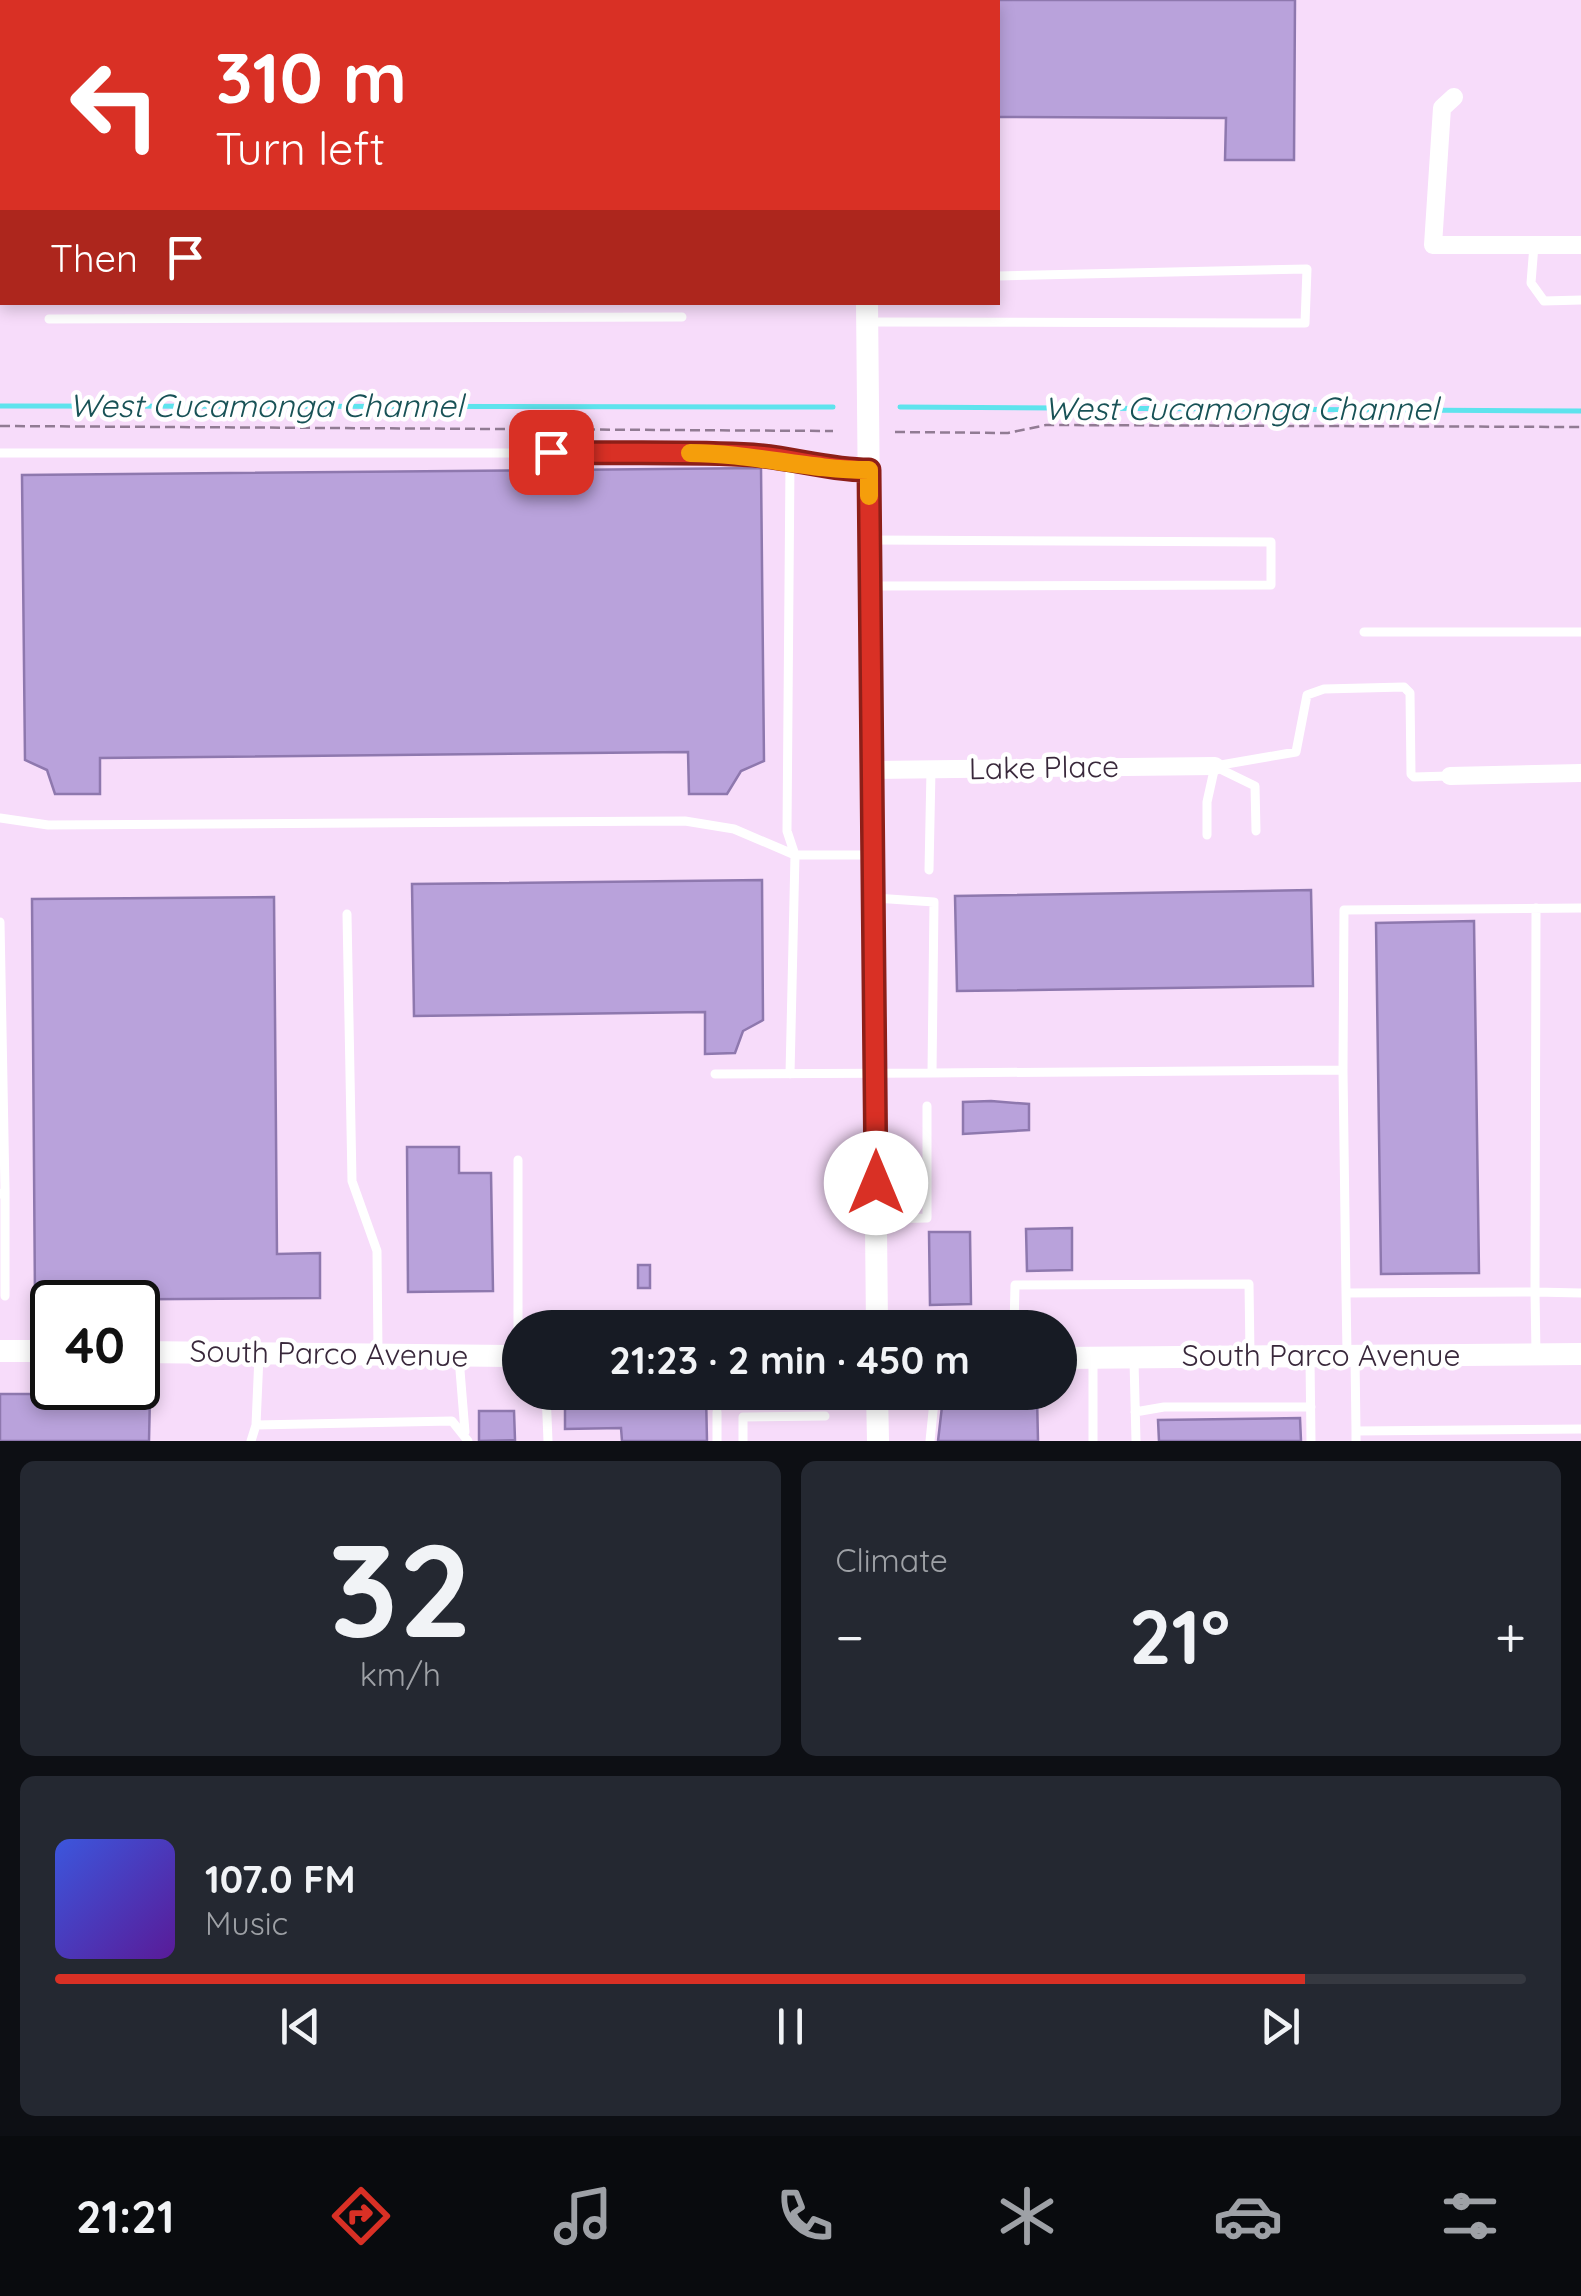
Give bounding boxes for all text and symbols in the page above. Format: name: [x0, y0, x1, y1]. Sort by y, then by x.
text: 310 m: [215, 33, 407, 121]
icon: left: [50, 40, 180, 170]
text: Turn left: [215, 120, 385, 176]
icon: arrive: [158, 230, 213, 285]
text: Then: [50, 234, 138, 282]
water label: West Cucamonga Channel: [69, 385, 467, 425]
water label: West Cucamonga Channel: [1044, 388, 1442, 428]
pin: [509, 410, 594, 495]
icon: arrive: [524, 425, 579, 480]
street label: Lake Place: [969, 747, 1119, 787]
position arrow: [824, 1131, 928, 1235]
speed limit sign: 40: [30, 1280, 160, 1410]
street label: South Parco Avenue: [189, 1332, 469, 1374]
text: 21:23 · 2 min · 450 m: [609, 1336, 970, 1384]
street label: South Parco Avenue: [1182, 1336, 1460, 1374]
text: 32: [328, 1507, 472, 1670]
text: Climate: [836, 1540, 948, 1580]
text: 21°: [1129, 1589, 1230, 1683]
text: −: [836, 1602, 864, 1671]
text: +: [1495, 1602, 1526, 1671]
text: km/h: [360, 1654, 441, 1694]
text: 107.0 FM: [205, 1855, 356, 1903]
text: Music: [205, 1903, 288, 1943]
icon: previous: [273, 1999, 328, 2054]
icon: pause: [763, 1999, 818, 2054]
icon: next: [1253, 1999, 1308, 2054]
icon: directions: [326, 2181, 396, 2251]
icon: music: [548, 2181, 618, 2251]
icon: phone: [770, 2181, 840, 2251]
icon: climate: [992, 2181, 1062, 2251]
icon: car: [1213, 2181, 1283, 2251]
icon: filters: [1435, 2181, 1505, 2251]
text: 21:21: [76, 2188, 174, 2244]

